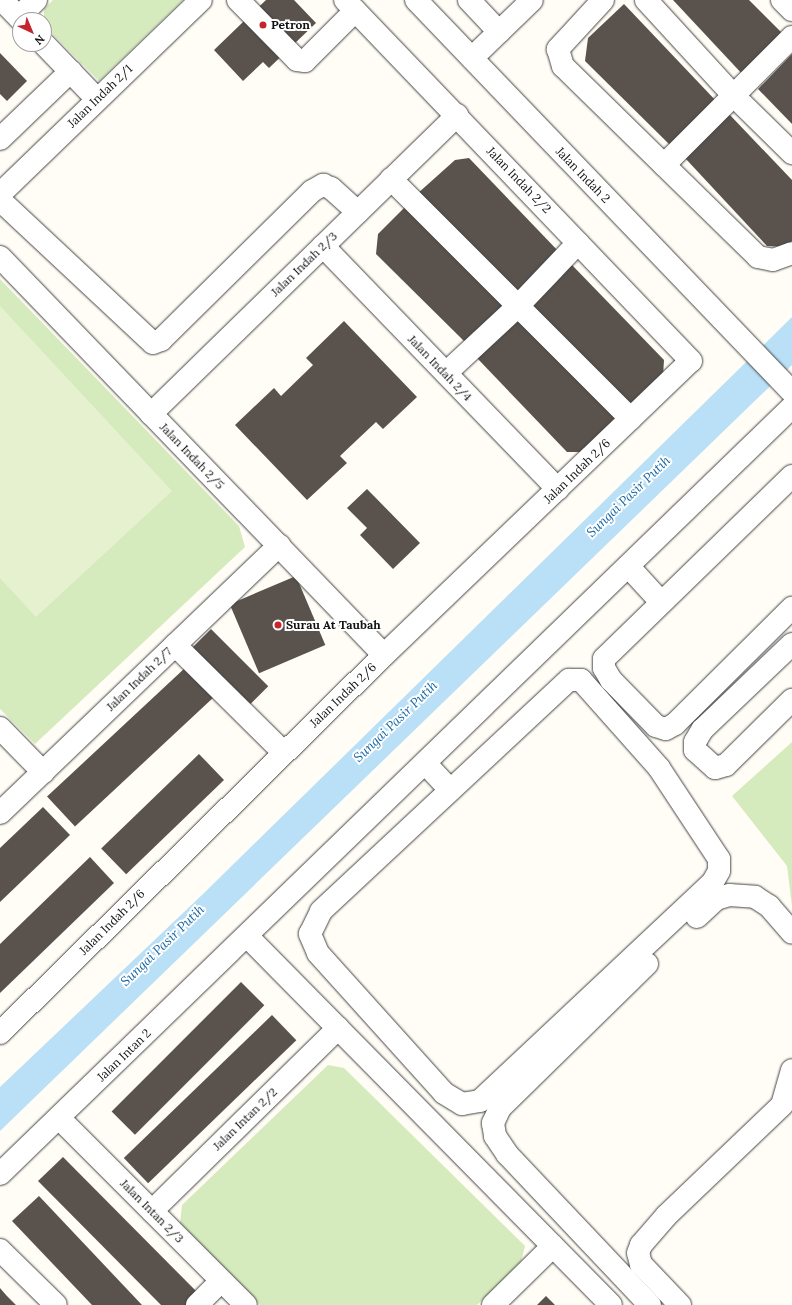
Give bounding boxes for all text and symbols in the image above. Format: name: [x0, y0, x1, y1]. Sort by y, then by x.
north arrow: [12, 12, 52, 52]
place label: Petron: [271, 18, 310, 32]
marker: Petron: [258, 20, 268, 30]
text: N: [32, 32, 48, 48]
street label: Jalan Indah 2/1: [65, 62, 135, 130]
street label: Jalan Indah 2/2: [484, 144, 554, 216]
street label: Jalan Indah 2: [553, 144, 613, 206]
street label: Jalan Indah 2/3: [268, 229, 340, 299]
street label: Jalan Indah 2/4: [405, 332, 475, 404]
street label: Jalan Indah 2/5: [157, 420, 227, 492]
street label: Jalan Indah 2/6: [541, 436, 613, 506]
water label: Sungai Pasir Putih: [584, 453, 674, 541]
place label: Surau At Taubah: [286, 618, 381, 632]
marker: Surau At Taubah: [273, 620, 283, 630]
street label: Jalan Indah 2/7: [103, 644, 175, 714]
street label: Jalan Indah 2/6: [307, 660, 379, 730]
water label: Sungai Pasir Putih: [351, 678, 441, 766]
street label: Jalan Indah 2/6: [76, 886, 148, 958]
water label: Sungai Pasir Putih: [118, 902, 208, 990]
street label: Jalan Intan 2: [94, 1026, 154, 1084]
street label: Jalan Intan 2/2: [210, 1085, 280, 1153]
street label: Jalan Intan 2/3: [117, 1176, 187, 1246]

